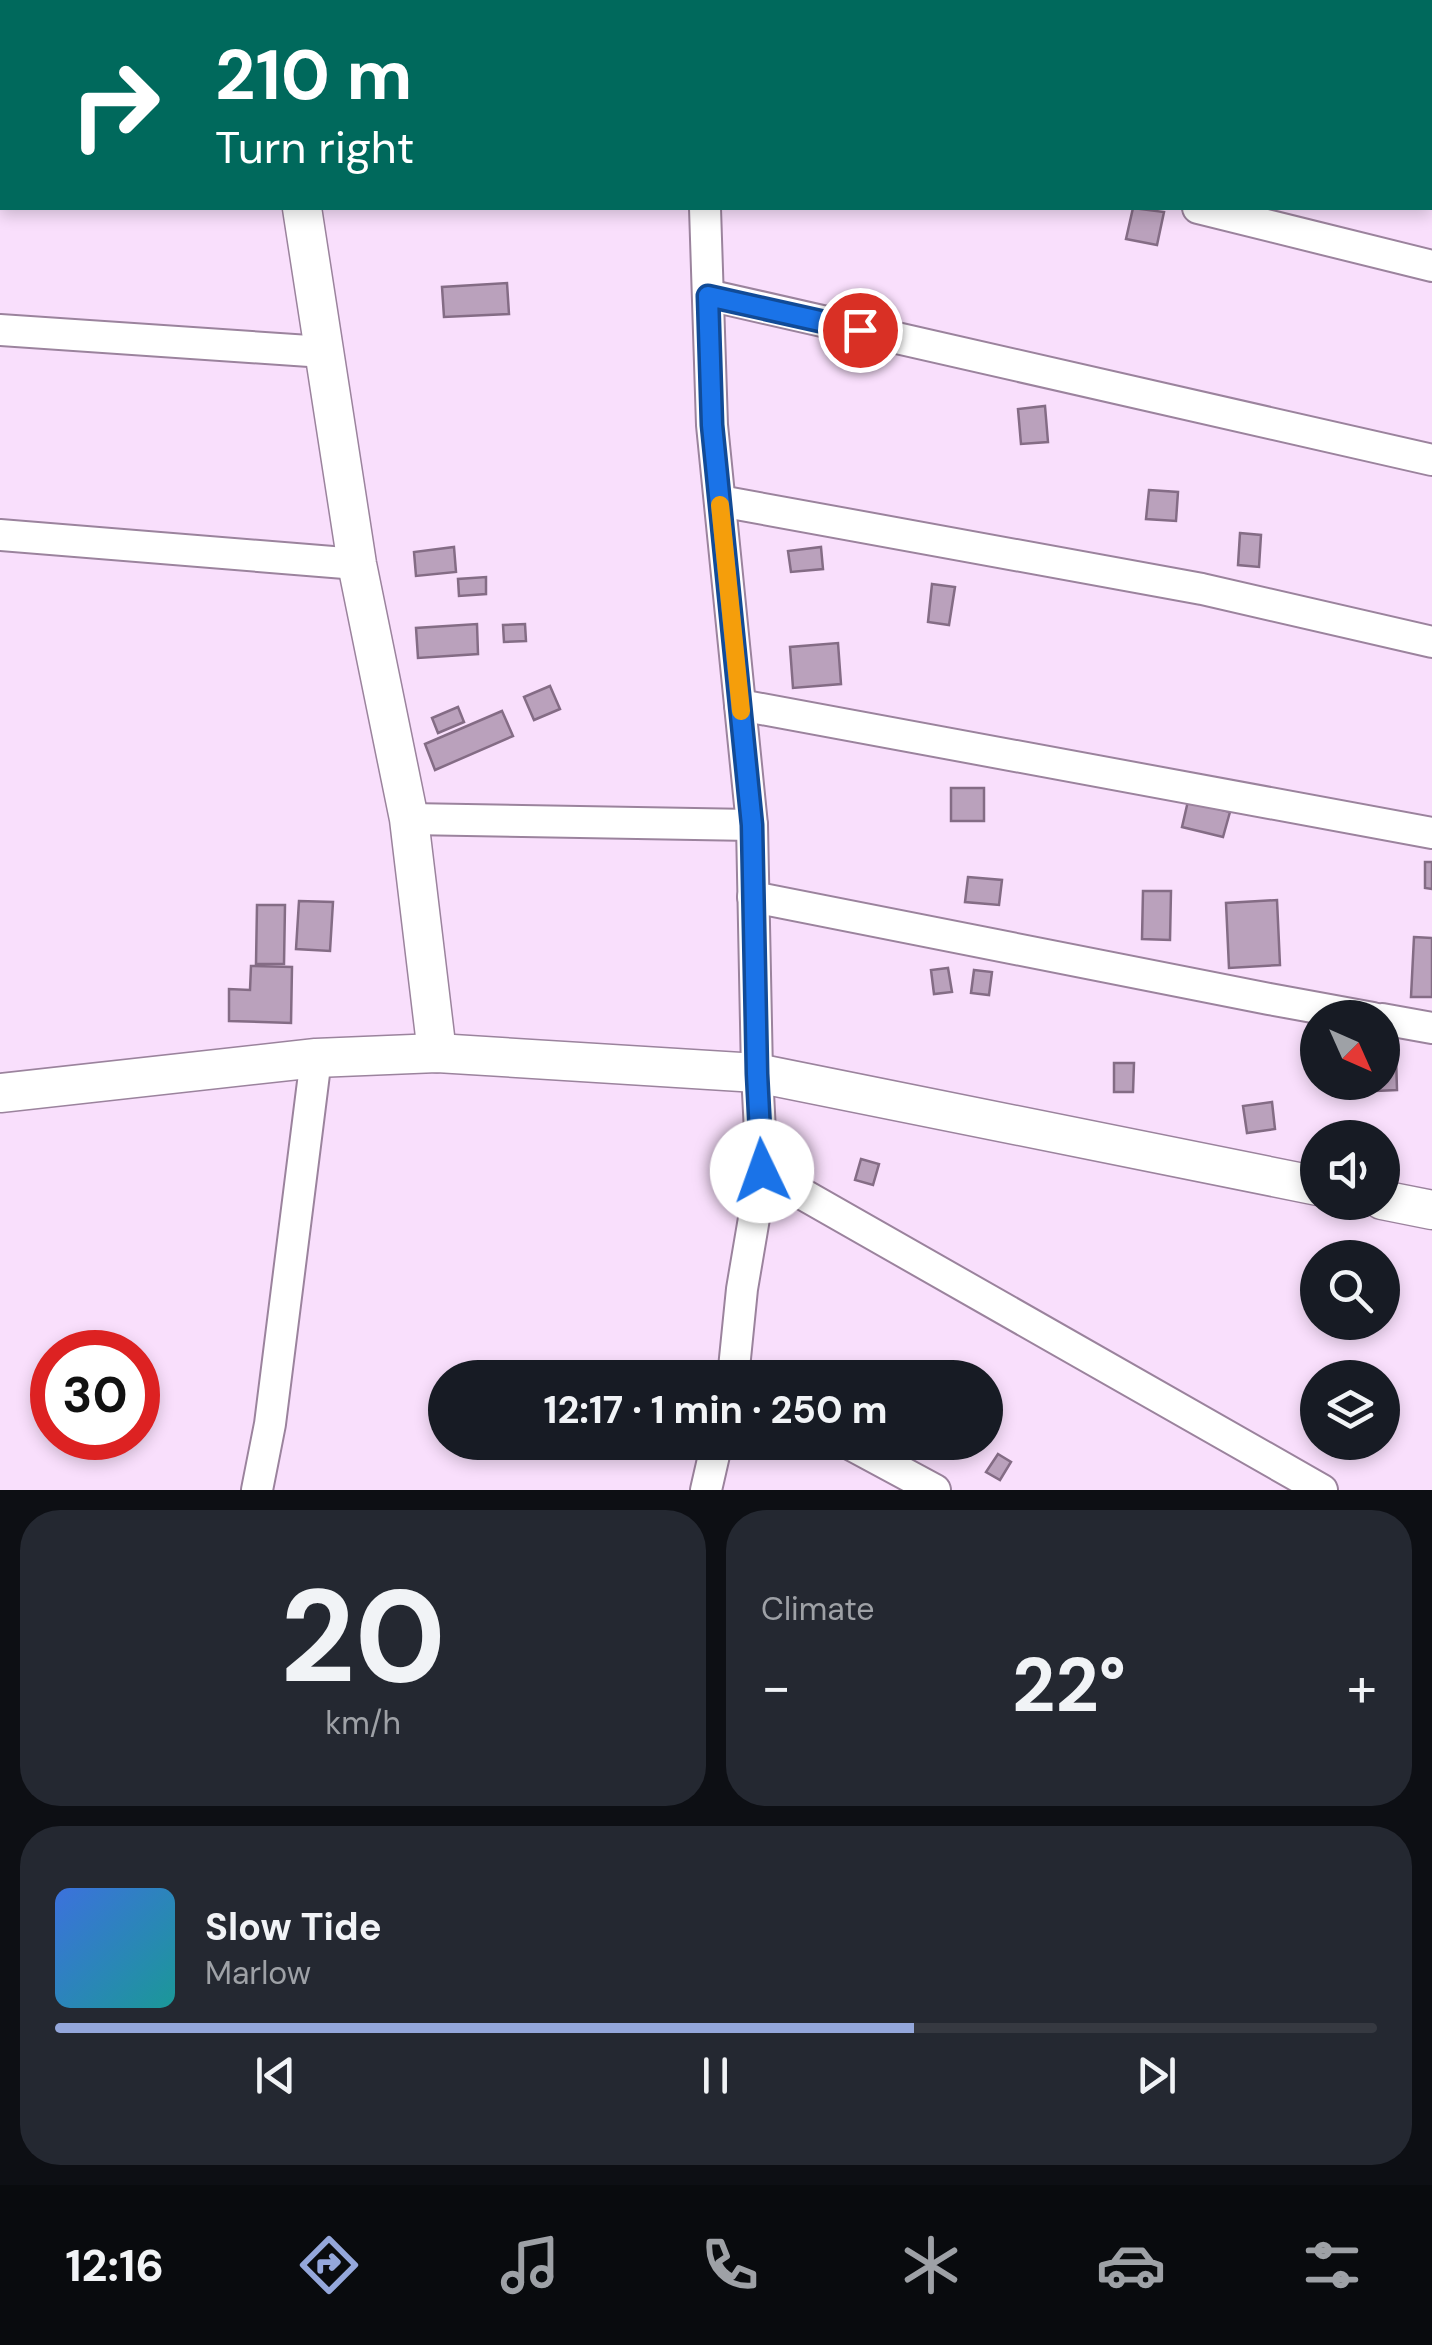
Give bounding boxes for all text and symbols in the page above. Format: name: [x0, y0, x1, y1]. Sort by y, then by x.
text: 210 m: [215, 30, 412, 121]
icon: right: [50, 40, 180, 170]
text: Turn right: [215, 118, 414, 177]
pin: [818, 288, 903, 373]
icon: arrive: [833, 303, 888, 358]
north arrow: [1300, 1000, 1400, 1100]
map controls: [1300, 1000, 1400, 1460]
position arrow: [710, 1119, 814, 1223]
button: sound: [1300, 1120, 1400, 1220]
button: search: [1300, 1240, 1400, 1340]
speed limit sign: 30: [30, 1330, 160, 1460]
button: layers: [1300, 1360, 1400, 1460]
text: 12:17 · 1 min · 250 m: [544, 1385, 887, 1435]
text: 20: [280, 1552, 446, 1721]
text: Climate: [761, 1588, 875, 1630]
text: 22°: [1012, 1637, 1126, 1734]
text: −: [761, 1651, 791, 1723]
text: +: [1347, 1651, 1377, 1723]
text: km/h: [325, 1702, 401, 1744]
text: Slow Tide: [205, 1902, 382, 1952]
text: Marlow: [205, 1952, 311, 1994]
icon: previous: [248, 2048, 303, 2103]
icon: pause: [688, 2048, 743, 2103]
icon: next: [1129, 2048, 1184, 2103]
icon: directions: [294, 2230, 364, 2300]
icon: music: [495, 2230, 565, 2300]
icon: phone: [695, 2230, 765, 2300]
icon: climate: [896, 2230, 966, 2300]
icon: car: [1096, 2230, 1166, 2300]
icon: filters: [1297, 2230, 1367, 2300]
text: 12:16: [65, 2236, 164, 2295]

